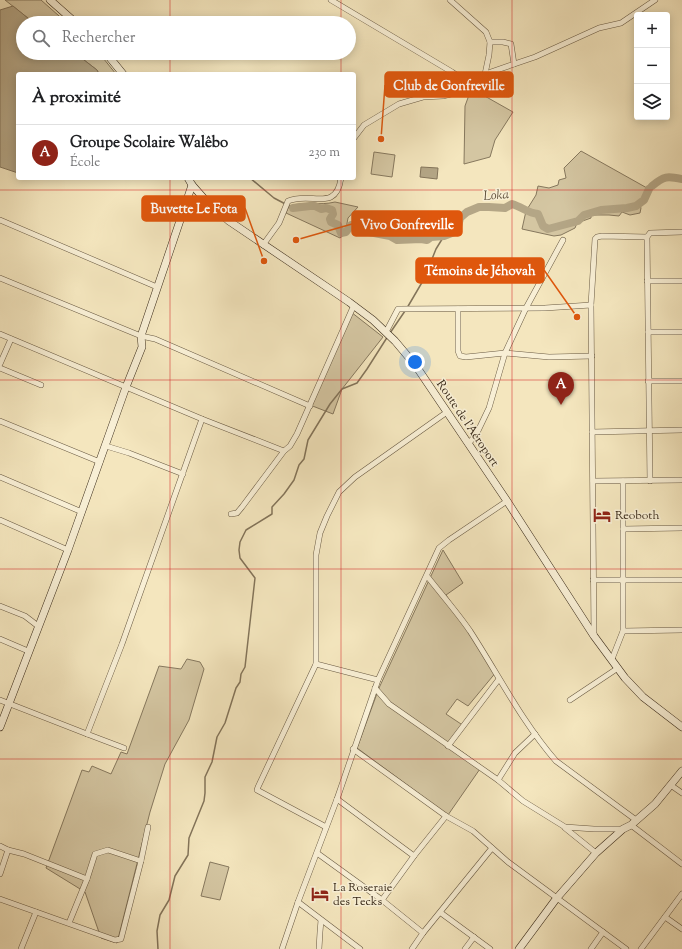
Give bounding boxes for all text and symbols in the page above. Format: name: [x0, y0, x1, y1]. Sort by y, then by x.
map controls: [634, 12, 670, 120]
button: +: [634, 12, 670, 48]
search box: [16, 16, 356, 60]
icon: search: [30, 27, 52, 49]
text: Rechercher: [62, 28, 135, 49]
button: −: [634, 48, 670, 84]
callout: Club de Gonfreville: [385, 72, 513, 97]
text: Club de Gonfreville: [393, 78, 505, 96]
button: layers: [634, 84, 670, 120]
text: À proximité: [32, 86, 121, 110]
text: Groupe Scolaire Walêbo: [70, 133, 228, 154]
text: A: [40, 144, 50, 162]
text: 230 m: [308, 144, 340, 162]
text: École: [70, 154, 100, 172]
water label: Loka: [483, 186, 510, 206]
callout: Buvette Le Fota: [142, 196, 245, 221]
text: Buvette Le Fota: [151, 201, 237, 219]
callout: Vivo Gonfreville: [352, 211, 462, 236]
text: Vivo Gonfreville: [360, 217, 454, 235]
callout: Témoins de Jéhovah: [416, 258, 544, 283]
text: Témoins de Jéhovah: [424, 263, 536, 281]
your location: [405, 352, 425, 372]
pin: A: [548, 372, 574, 405]
street label: Route de l'Aéroport: [431, 377, 503, 471]
hotel icon: Reoboth: [592, 505, 612, 525]
place label: Reoboth: [615, 507, 660, 525]
place label: La Roseraie des Tecks: [333, 879, 393, 911]
hotel icon: La Roseraie des Tecks: [310, 884, 330, 904]

